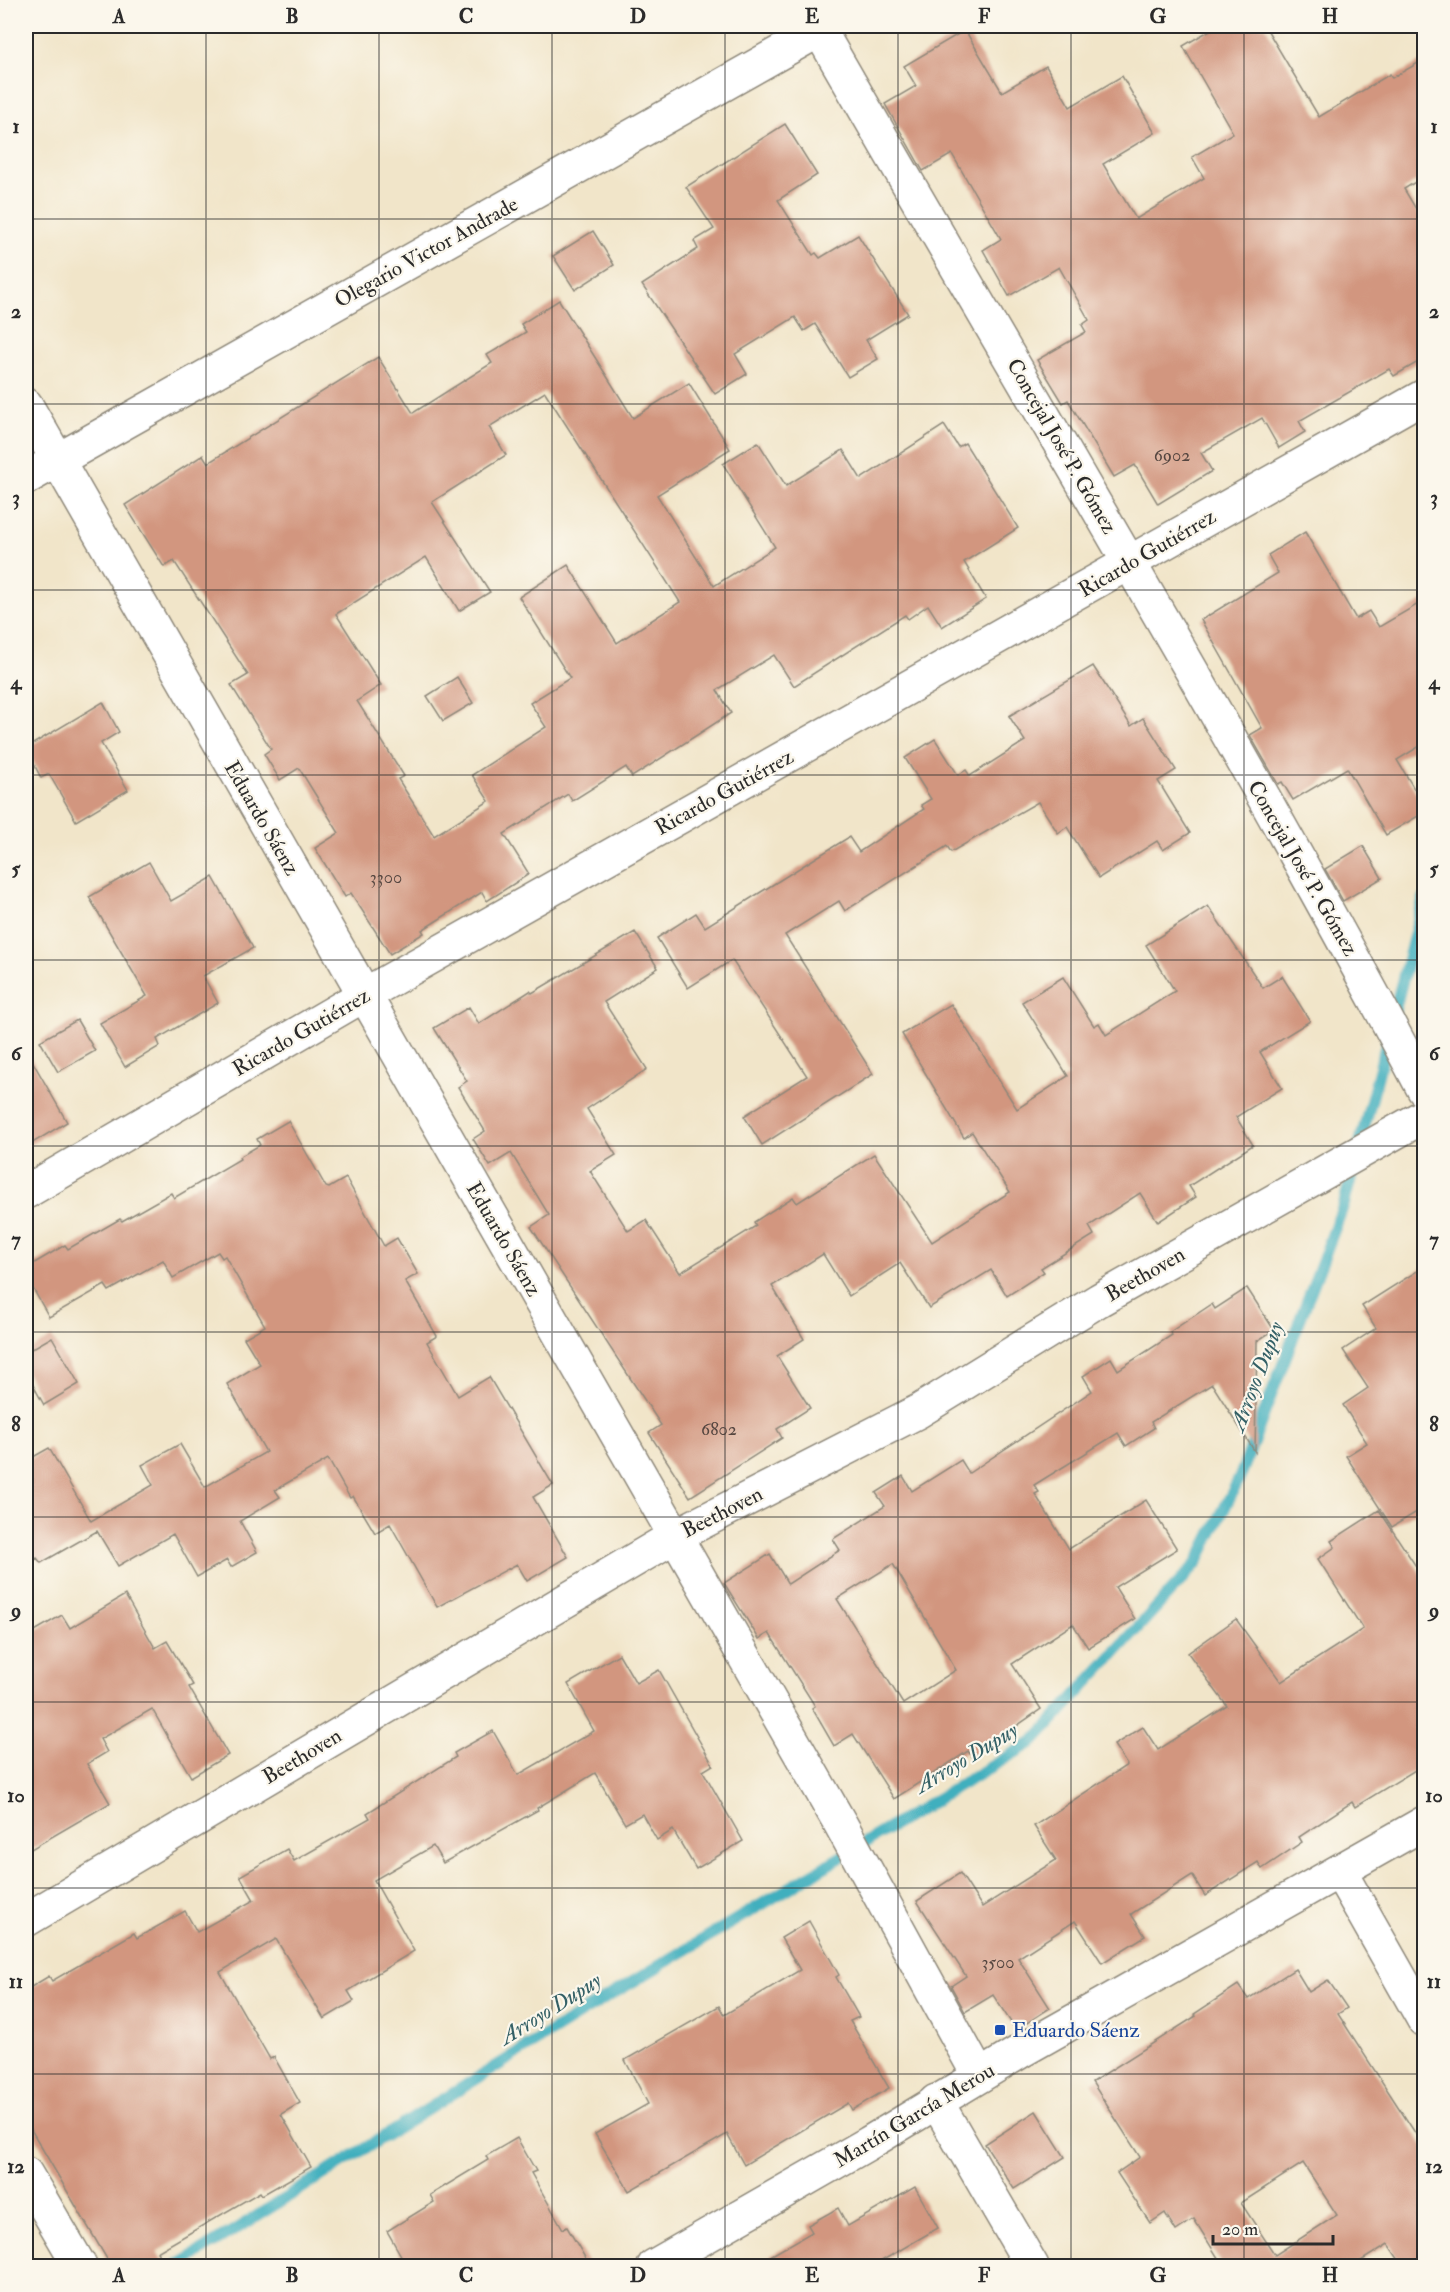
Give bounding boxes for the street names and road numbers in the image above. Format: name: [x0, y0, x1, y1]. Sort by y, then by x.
street label: Olegario Victor Andrade: [330, 191, 523, 314]
street label: Concejal José P. Gómez: [1000, 354, 1123, 539]
street label: Ricardo Gutiérrez: [1074, 503, 1221, 604]
street label: Ricardo Gutiérrez: [650, 743, 798, 842]
street label: Eduardo Sáenz: [218, 756, 305, 880]
street label: Concejal José P. Gómez: [1241, 776, 1364, 961]
street label: Ricardo Gutiérrez: [228, 982, 375, 1083]
street label: Eduardo Sáenz: [460, 1177, 547, 1301]
street label: Beethoven: [1101, 1241, 1190, 1308]
street label: Beethoven: [677, 1480, 768, 1544]
street label: Beethoven: [258, 1722, 347, 1791]
street label: Martín García Merou: [829, 2057, 1000, 2174]

